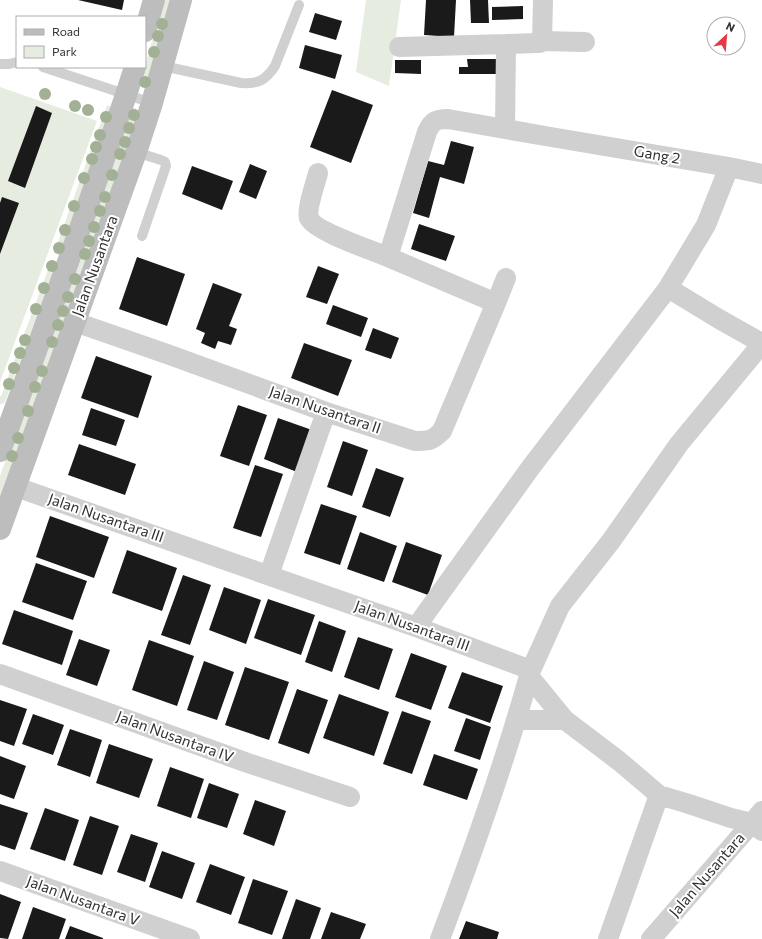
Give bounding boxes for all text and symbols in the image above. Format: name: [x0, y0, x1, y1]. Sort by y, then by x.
legend: [16, 16, 146, 68]
north arrow: [706, 16, 746, 56]
text: N: [724, 19, 737, 34]
text: Road: [52, 24, 80, 38]
text: Park: [52, 44, 78, 58]
street label: Gang 2: [633, 141, 682, 167]
street label: Jalan Nusantara: [67, 213, 121, 319]
street label: Jalan Nusantara II: [267, 381, 384, 437]
street label: Jalan Nusantara III: [46, 489, 167, 545]
street label: Jalan Nusantara III: [352, 596, 472, 654]
street label: Jalan Nusantara IV: [114, 707, 236, 766]
street label: Jalan Nusantara: [665, 828, 748, 920]
street label: Jalan Nusantara V: [24, 871, 142, 929]

